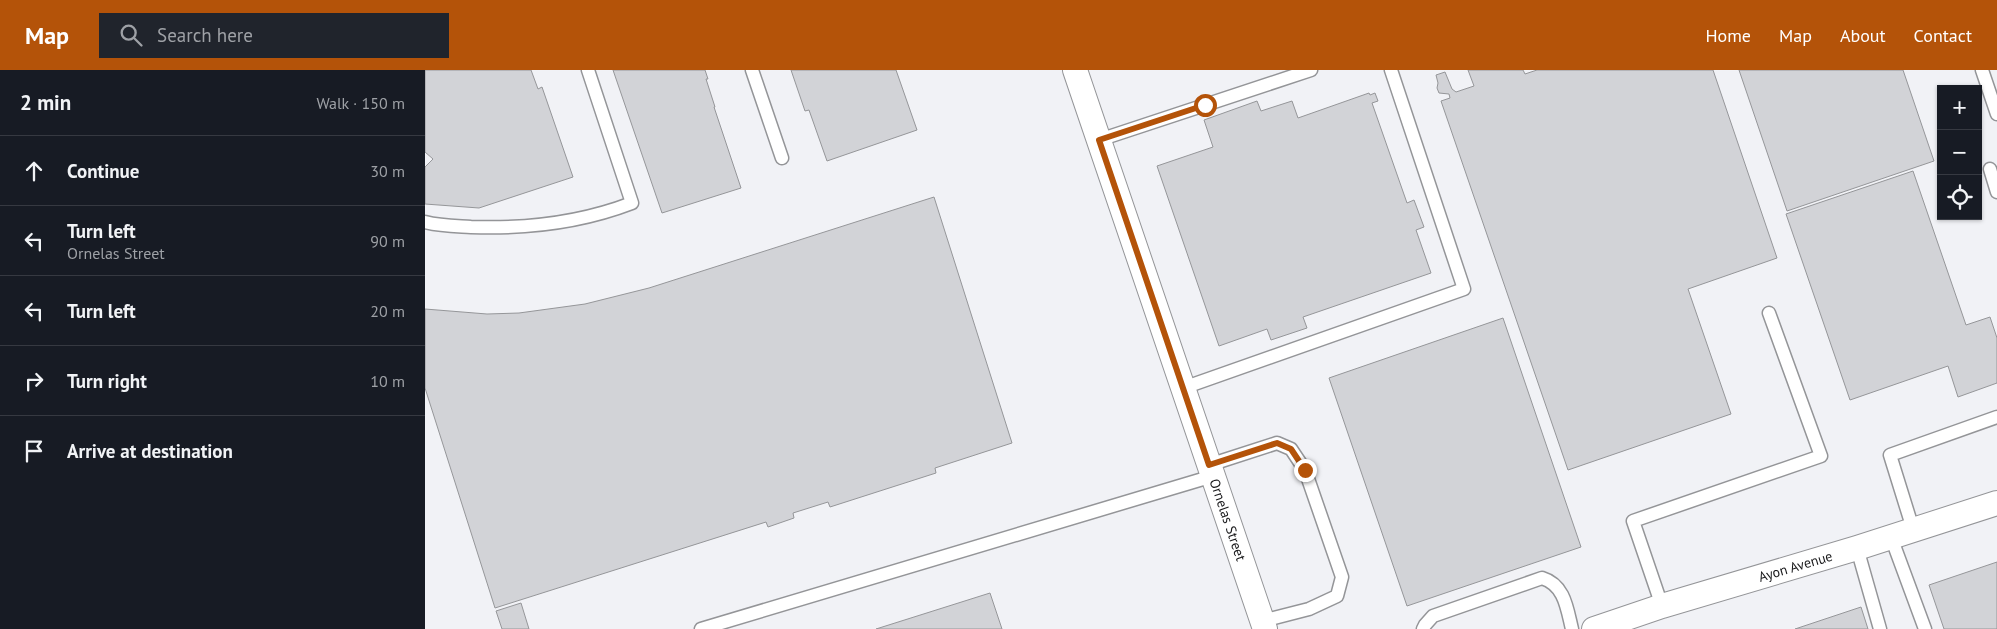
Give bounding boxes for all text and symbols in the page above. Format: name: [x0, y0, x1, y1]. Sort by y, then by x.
search box: [99, 13, 449, 58]
text: Map: [25, 20, 69, 51]
icon: search: [117, 21, 145, 49]
text: Search here: [157, 23, 253, 47]
text: Home: [1705, 24, 1751, 47]
text: Map: [1779, 24, 1812, 47]
text: About: [1840, 24, 1886, 47]
text: Contact: [1914, 24, 1972, 47]
map controls: [1937, 85, 1982, 220]
button: +: [1937, 85, 1982, 130]
text: 2 min: [20, 89, 71, 116]
text: Walk · 150 m: [316, 93, 405, 113]
route start: [1194, 94, 1217, 117]
button: −: [1937, 130, 1982, 175]
icon: ahead: [20, 157, 48, 185]
text: Continue: [67, 159, 139, 183]
text: 30 m: [370, 161, 405, 181]
button: locate: [1937, 175, 1982, 220]
text: Turn left: [67, 219, 136, 243]
icon: left: [20, 227, 48, 255]
text: 90 m: [370, 231, 405, 251]
text: Ornelas Street: [67, 243, 165, 263]
icon: left: [20, 297, 48, 325]
text: Turn left: [67, 299, 136, 323]
text: 20 m: [370, 301, 405, 321]
icon: right: [20, 367, 48, 395]
text: Turn right: [67, 369, 147, 393]
text: 10 m: [370, 371, 405, 391]
icon: arrive: [20, 437, 48, 465]
text: Arrive at destination: [67, 439, 233, 463]
route end: [1294, 459, 1317, 482]
street label: Ornelas Street: [1206, 476, 1250, 563]
street label: Ayon Avenue: [1756, 547, 1835, 586]

